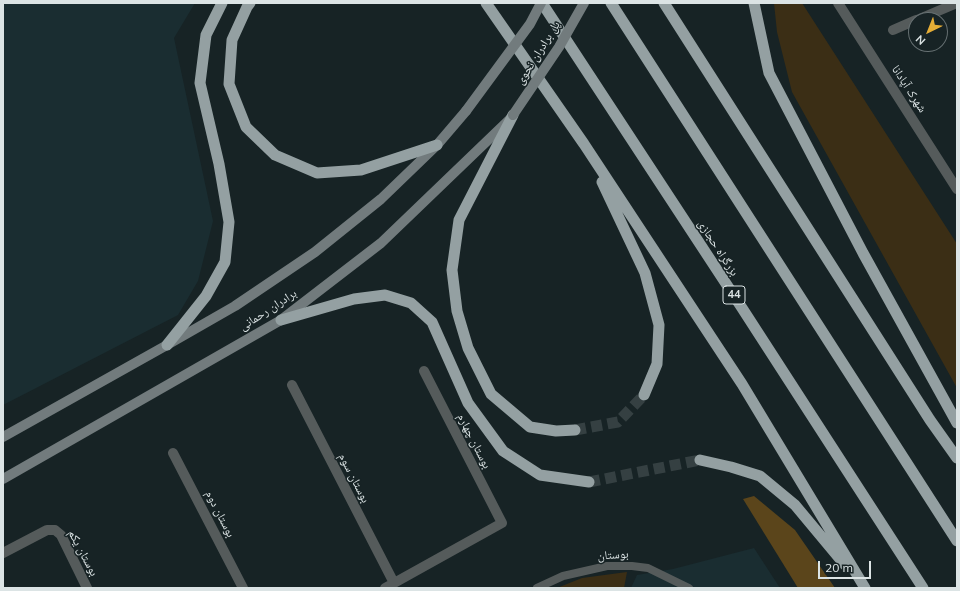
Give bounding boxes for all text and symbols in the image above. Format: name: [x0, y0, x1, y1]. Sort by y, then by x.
north arrow: [908, 12, 948, 52]
street label: پل برادران نحوی: [513, 19, 563, 87]
text: N: [913, 32, 928, 48]
street label: شهرک آپادانا: [888, 63, 930, 115]
street label: بزرگراه حجازی: [694, 217, 742, 279]
street label: برادران رحمانی: [237, 286, 299, 334]
road number: 44: [723, 286, 745, 304]
street label: بوستان چهارم: [454, 411, 494, 471]
street label: بوستان سوم: [335, 451, 373, 505]
street label: بوستان دوم: [202, 488, 238, 540]
street label: بوستان یکم: [65, 527, 101, 579]
street label: بوستان: [597, 547, 629, 563]
scale bar: [820, 553, 873, 579]
text: 20 m: [825, 560, 853, 575]

